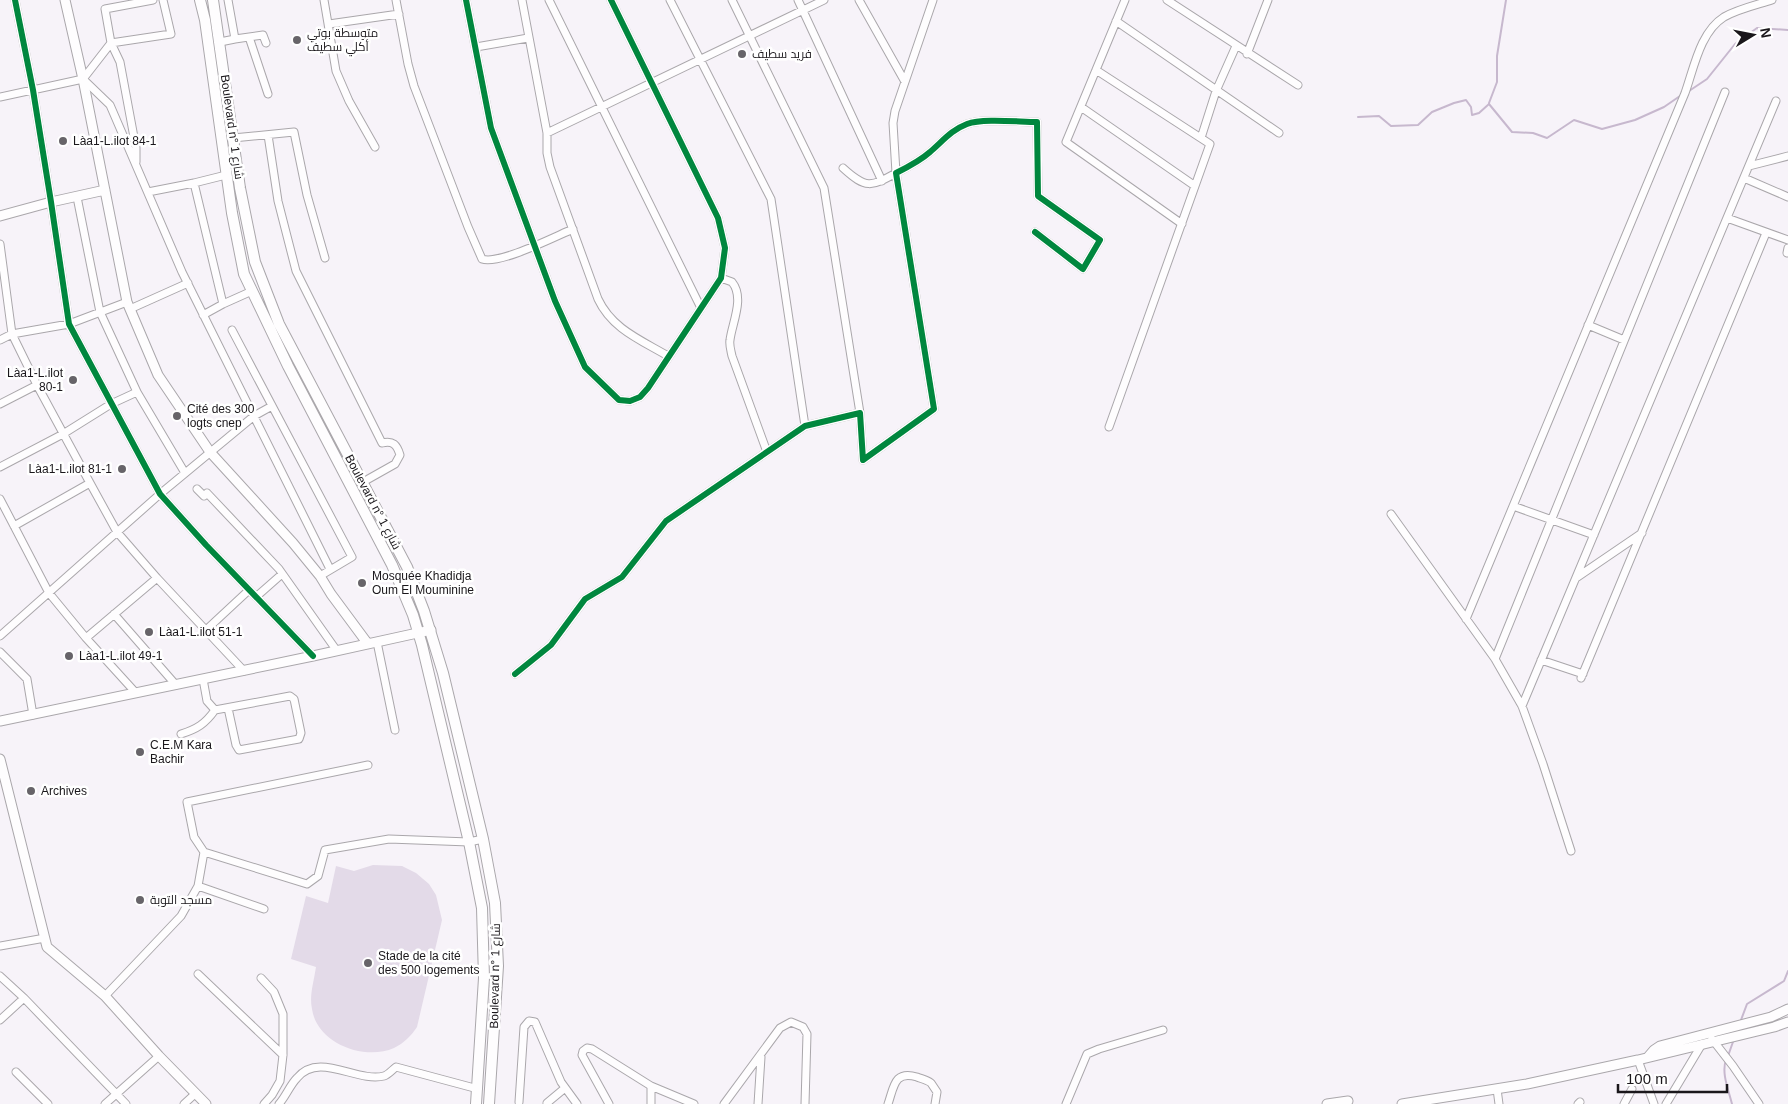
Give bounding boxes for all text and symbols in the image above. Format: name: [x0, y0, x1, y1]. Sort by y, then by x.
north arrow: [1728, 10, 1778, 60]
place label: متوسطة بوتي أكلي سطيف: [307, 26, 378, 57]
text: N: [1757, 26, 1775, 39]
marker: متوسطة بوتي أكلي سطيف: [291, 34, 303, 46]
place label: فريد سطيف: [752, 47, 812, 61]
marker: فريد سطيف: [736, 48, 748, 60]
street label: Boulevard n° شارع 1: [217, 74, 246, 180]
place label: Làa1-L.ilot 84-1: [73, 134, 157, 148]
marker: Làa1-L.ilot 84-1: [57, 135, 69, 147]
place label: Làa1-L.ilot 80-1: [7, 366, 64, 394]
marker: Làa1-L.ilot 80-1: [67, 374, 79, 386]
place label: Cité des 300 logts cnep: [187, 402, 255, 430]
marker: Cité des 300 logts cnep: [171, 410, 183, 422]
street label: Boulevard n° شارع 1: [341, 452, 404, 552]
place label: Làa1-L.ilot 81-1: [29, 462, 112, 476]
marker: Làa1-L.ilot 81-1: [116, 463, 128, 475]
place label: Mosquée Khadidja Oum El Mouminine: [372, 569, 474, 597]
marker: Mosquée Khadidja Oum El Mouminine: [356, 577, 368, 589]
place label: Làa1-L.ilot 51-1: [159, 625, 243, 639]
marker: Làa1-L.ilot 51-1: [143, 626, 155, 638]
place label: Làa1-L.ilot 49-1: [79, 649, 163, 663]
marker: Làa1-L.ilot 49-1: [63, 650, 75, 662]
place label: C.E.M Kara Bachir: [150, 738, 212, 766]
marker: C.E.M Kara Bachir: [134, 746, 146, 758]
place label: Archives: [41, 784, 87, 798]
marker: Archives: [25, 785, 37, 797]
place label: مسجد التوبة: [150, 893, 212, 907]
marker: مسجد التوبة: [134, 894, 146, 906]
street label: Boulevard n° شارع 1: [487, 923, 504, 1029]
place label: Stade de la cité des 500 logements: [378, 949, 479, 977]
marker: Stade de la cité des 500 logements: [362, 957, 374, 969]
scale bar: [1618, 1062, 1727, 1094]
text: 100 m: [1626, 1070, 1668, 1087]

